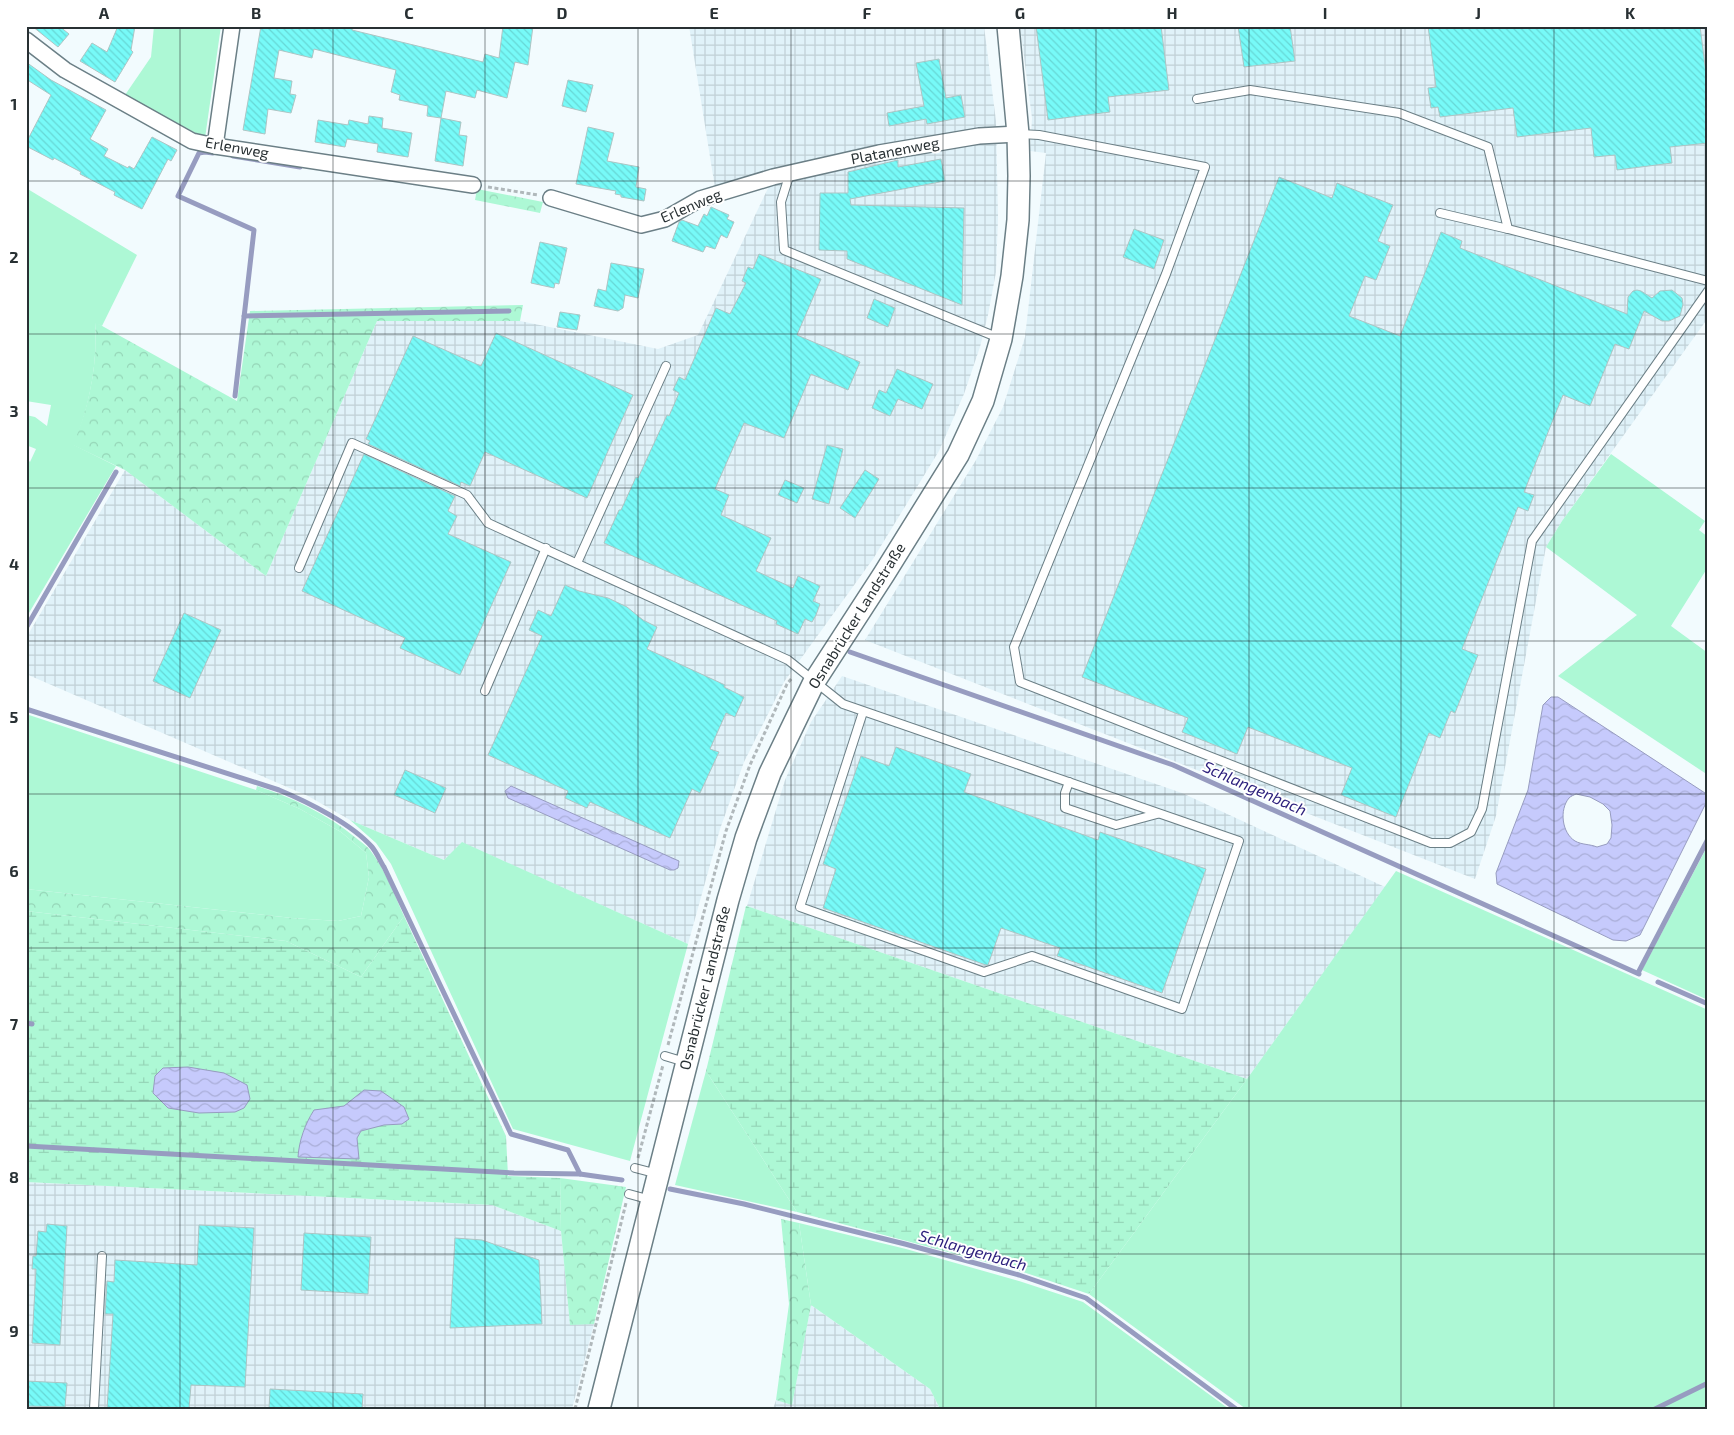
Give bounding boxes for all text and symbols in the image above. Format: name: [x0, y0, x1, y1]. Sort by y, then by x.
text: A: [99, 3, 110, 22]
text: B: [251, 3, 261, 22]
text: C: [404, 3, 414, 22]
text: D: [557, 3, 568, 22]
text: E: [709, 3, 719, 22]
text: F: [863, 3, 872, 22]
text: G: [1015, 3, 1025, 22]
text: H: [1166, 3, 1178, 22]
text: I: [1323, 3, 1327, 22]
text: J: [1475, 3, 1481, 22]
text: K: [1625, 3, 1636, 22]
text: 1: [11, 94, 17, 113]
street label: Erlenweg: [204, 133, 271, 162]
street label: Platanenweg: [849, 133, 941, 167]
street label: Erlenweg: [657, 184, 724, 226]
text: 2: [9, 247, 19, 266]
text: 3: [9, 401, 19, 420]
street label: Osnabrücker Landstraße: [804, 539, 908, 692]
text: 4: [9, 554, 19, 573]
text: 5: [10, 707, 19, 726]
water label: Schlangenbach: [1200, 756, 1310, 819]
text: 6: [9, 861, 19, 880]
street label: Osnabrücker Landstraße: [675, 904, 733, 1072]
text: 7: [10, 1014, 19, 1033]
text: 8: [9, 1167, 19, 1186]
water label: Schlangenbach: [917, 1225, 1029, 1274]
text: 9: [9, 1321, 19, 1340]

